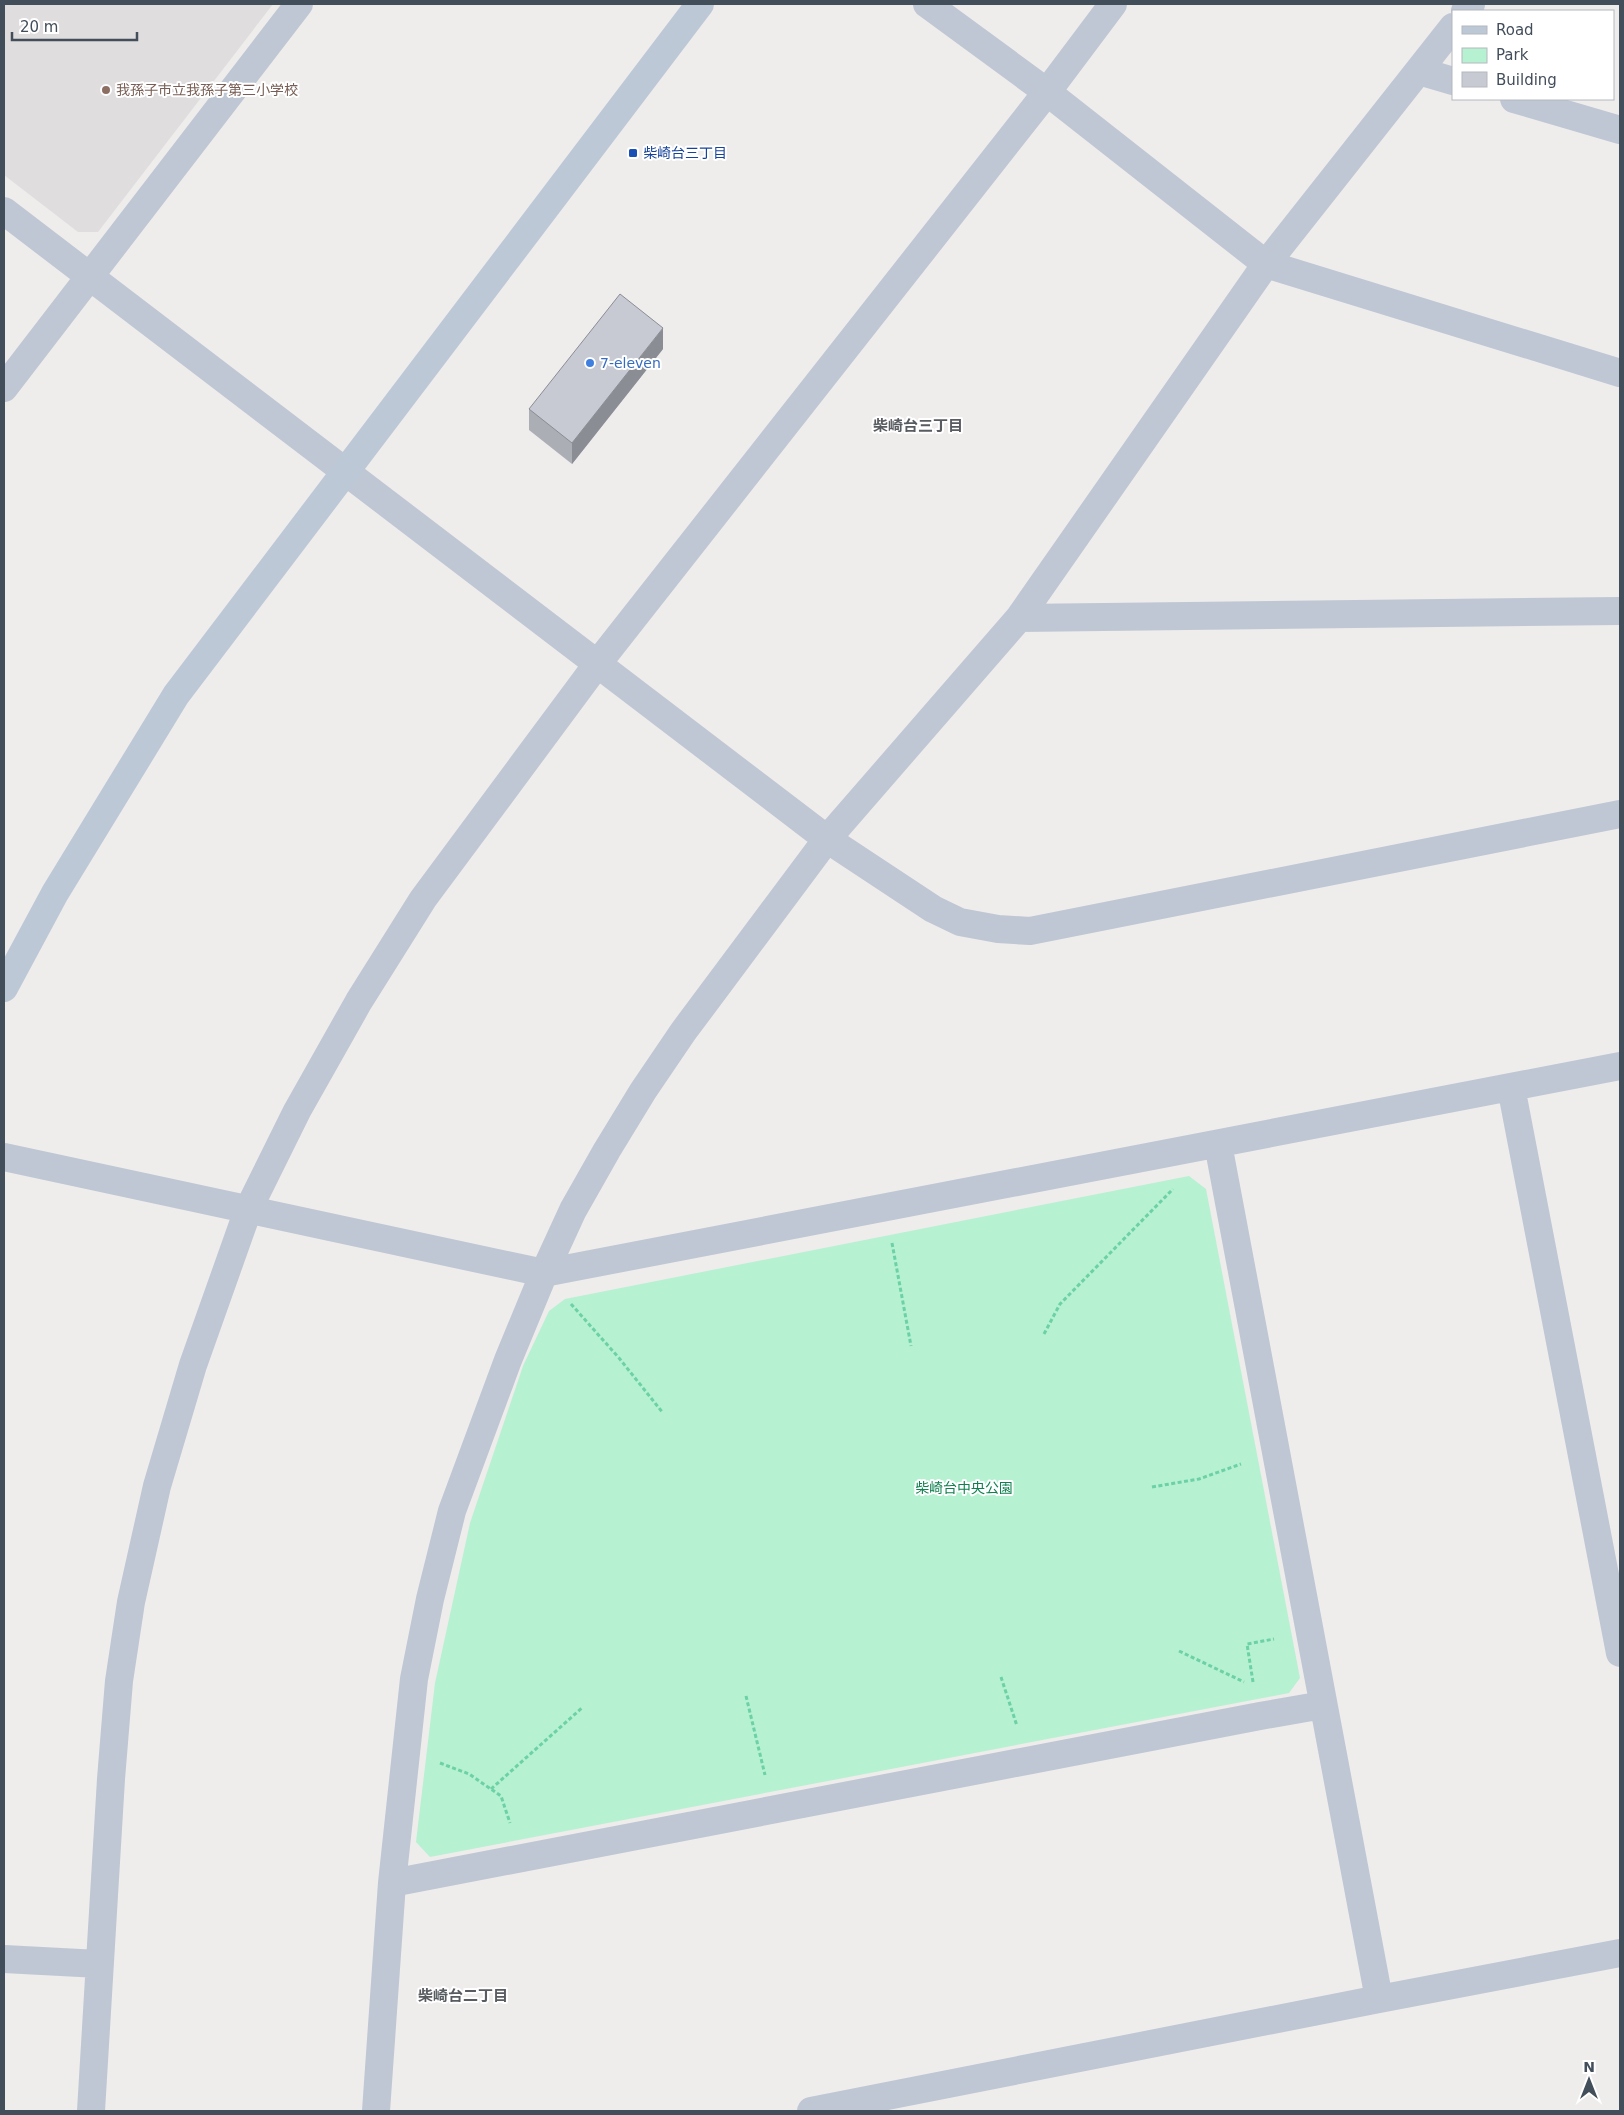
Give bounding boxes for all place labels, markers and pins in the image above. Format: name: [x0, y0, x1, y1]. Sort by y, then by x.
place label: 我孫子市立我孫子第三小学校: [116, 82, 298, 98]
marker: 我孫子市立我孫子第三小学校: [100, 84, 112, 96]
place label: 柴崎台三丁目: [643, 145, 727, 161]
marker: 柴崎台三丁目: [627, 147, 639, 159]
place label: 7-eleven: [600, 355, 661, 371]
marker: 7-eleven: [584, 357, 596, 369]

